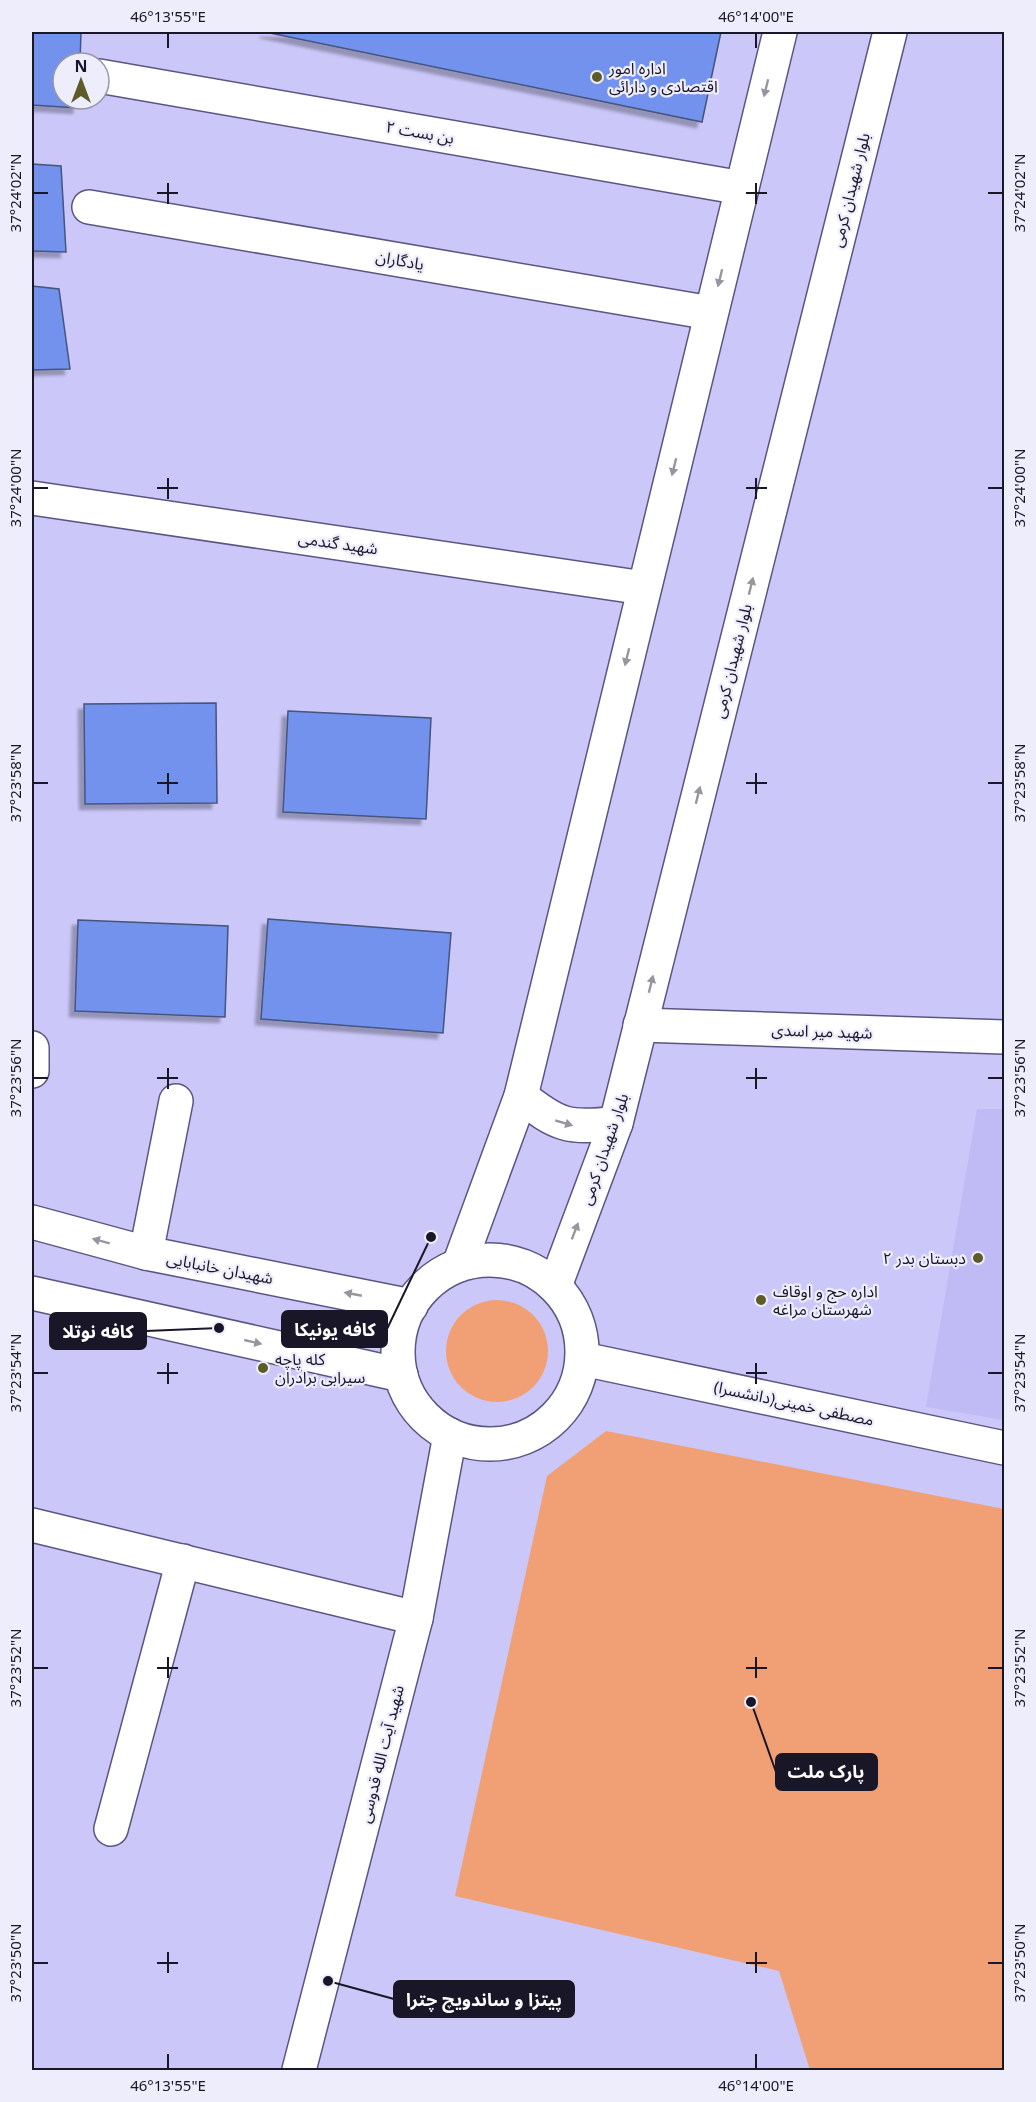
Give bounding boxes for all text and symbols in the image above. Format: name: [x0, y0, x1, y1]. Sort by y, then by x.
text: 46°13'55"E: [130, 6, 206, 26]
text: 46°14'00"E: [718, 6, 794, 26]
north arrow: [51, 51, 111, 111]
text: N: [74, 55, 88, 77]
place label: اداره امور اقتصادی و دارائی: [608, 57, 718, 97]
marker: اداره امور اقتصادی و دارائی: [590, 70, 604, 84]
one-way arrow: [760, 79, 770, 98]
street label: بن بست ۲: [384, 115, 456, 149]
street label: بلوار شهیدان کرمی: [825, 131, 875, 249]
text: 37°24'02"N: [5, 154, 25, 232]
text: 37°24'02"N: [1009, 154, 1029, 232]
street label: یادگاران: [374, 245, 426, 275]
one-way arrow: [714, 269, 724, 287]
text: 37°24'00"N: [5, 449, 25, 527]
text: 37°24'00"N: [1009, 449, 1029, 527]
one-way arrow: [668, 458, 678, 476]
street label: شهید گندمی: [297, 527, 379, 559]
one-way arrow: [746, 577, 756, 595]
street label: بلوار شهیدان کرمی: [707, 602, 757, 720]
one-way arrow: [622, 648, 632, 666]
text: 37°23'58"N: [5, 744, 25, 822]
text: 37°23'58"N: [1009, 744, 1029, 822]
one-way arrow: [694, 786, 704, 805]
one-way arrow: [646, 975, 656, 994]
street label: شهید میر اسدی: [771, 1018, 873, 1044]
text: 37°23'56"N: [5, 1039, 25, 1117]
text: 37°23'56"N: [1009, 1039, 1029, 1117]
street label: بلوار شهیدان کرمی: [575, 1090, 633, 1208]
one-way arrow: [556, 1119, 574, 1128]
one-way arrow: [571, 1222, 581, 1240]
one-way arrow: [92, 1235, 110, 1245]
street label: شهیدان خانبابایی: [165, 1247, 275, 1289]
place label: دبستان بدر ۲: [883, 1247, 966, 1269]
marker: دبستان بدر ۲: [971, 1251, 985, 1265]
place label: اداره حج و اوقاف شهرستان مراغه: [773, 1280, 878, 1320]
one-way arrow: [344, 1289, 363, 1298]
marker: اداره حج و اوقاف شهرستان مراغه: [754, 1293, 768, 1307]
callout: کافه یونیکا: [282, 1311, 387, 1347]
callout: کافه نوتلا: [50, 1313, 146, 1349]
text: کافه یونیکا: [294, 1317, 377, 1341]
text: کافه نوتلا: [62, 1319, 135, 1343]
text: 37°23'54"N: [5, 1334, 25, 1412]
text: 37°23'54"N: [1009, 1334, 1029, 1412]
one-way arrow: [243, 1338, 262, 1347]
place label: کله پاچه سیرابی برادران: [275, 1348, 365, 1388]
marker: کله پاچه سیرابی برادران: [256, 1361, 270, 1375]
street label: (دانشسرا)مصطفی خمینی: [712, 1375, 876, 1431]
text: 37°23'52"N: [5, 1629, 25, 1707]
text: 37°23'52"N: [1009, 1629, 1029, 1707]
street label: شهید آیت الله قدوسی: [353, 1683, 409, 1825]
callout: پارک ملت: [776, 1754, 877, 1790]
text: پارک ملت: [787, 1759, 865, 1784]
text: 37°23'50"N: [5, 1924, 25, 2002]
text: 37°23'50"N: [1009, 1924, 1029, 2002]
callout: پیتزا و ساندویچ چترا: [394, 1981, 574, 2017]
text: پیتزا و ساندویچ چترا: [406, 1987, 562, 2013]
text: 46°13'55"E: [130, 2075, 206, 2095]
text: 46°14'00"E: [718, 2075, 794, 2095]

